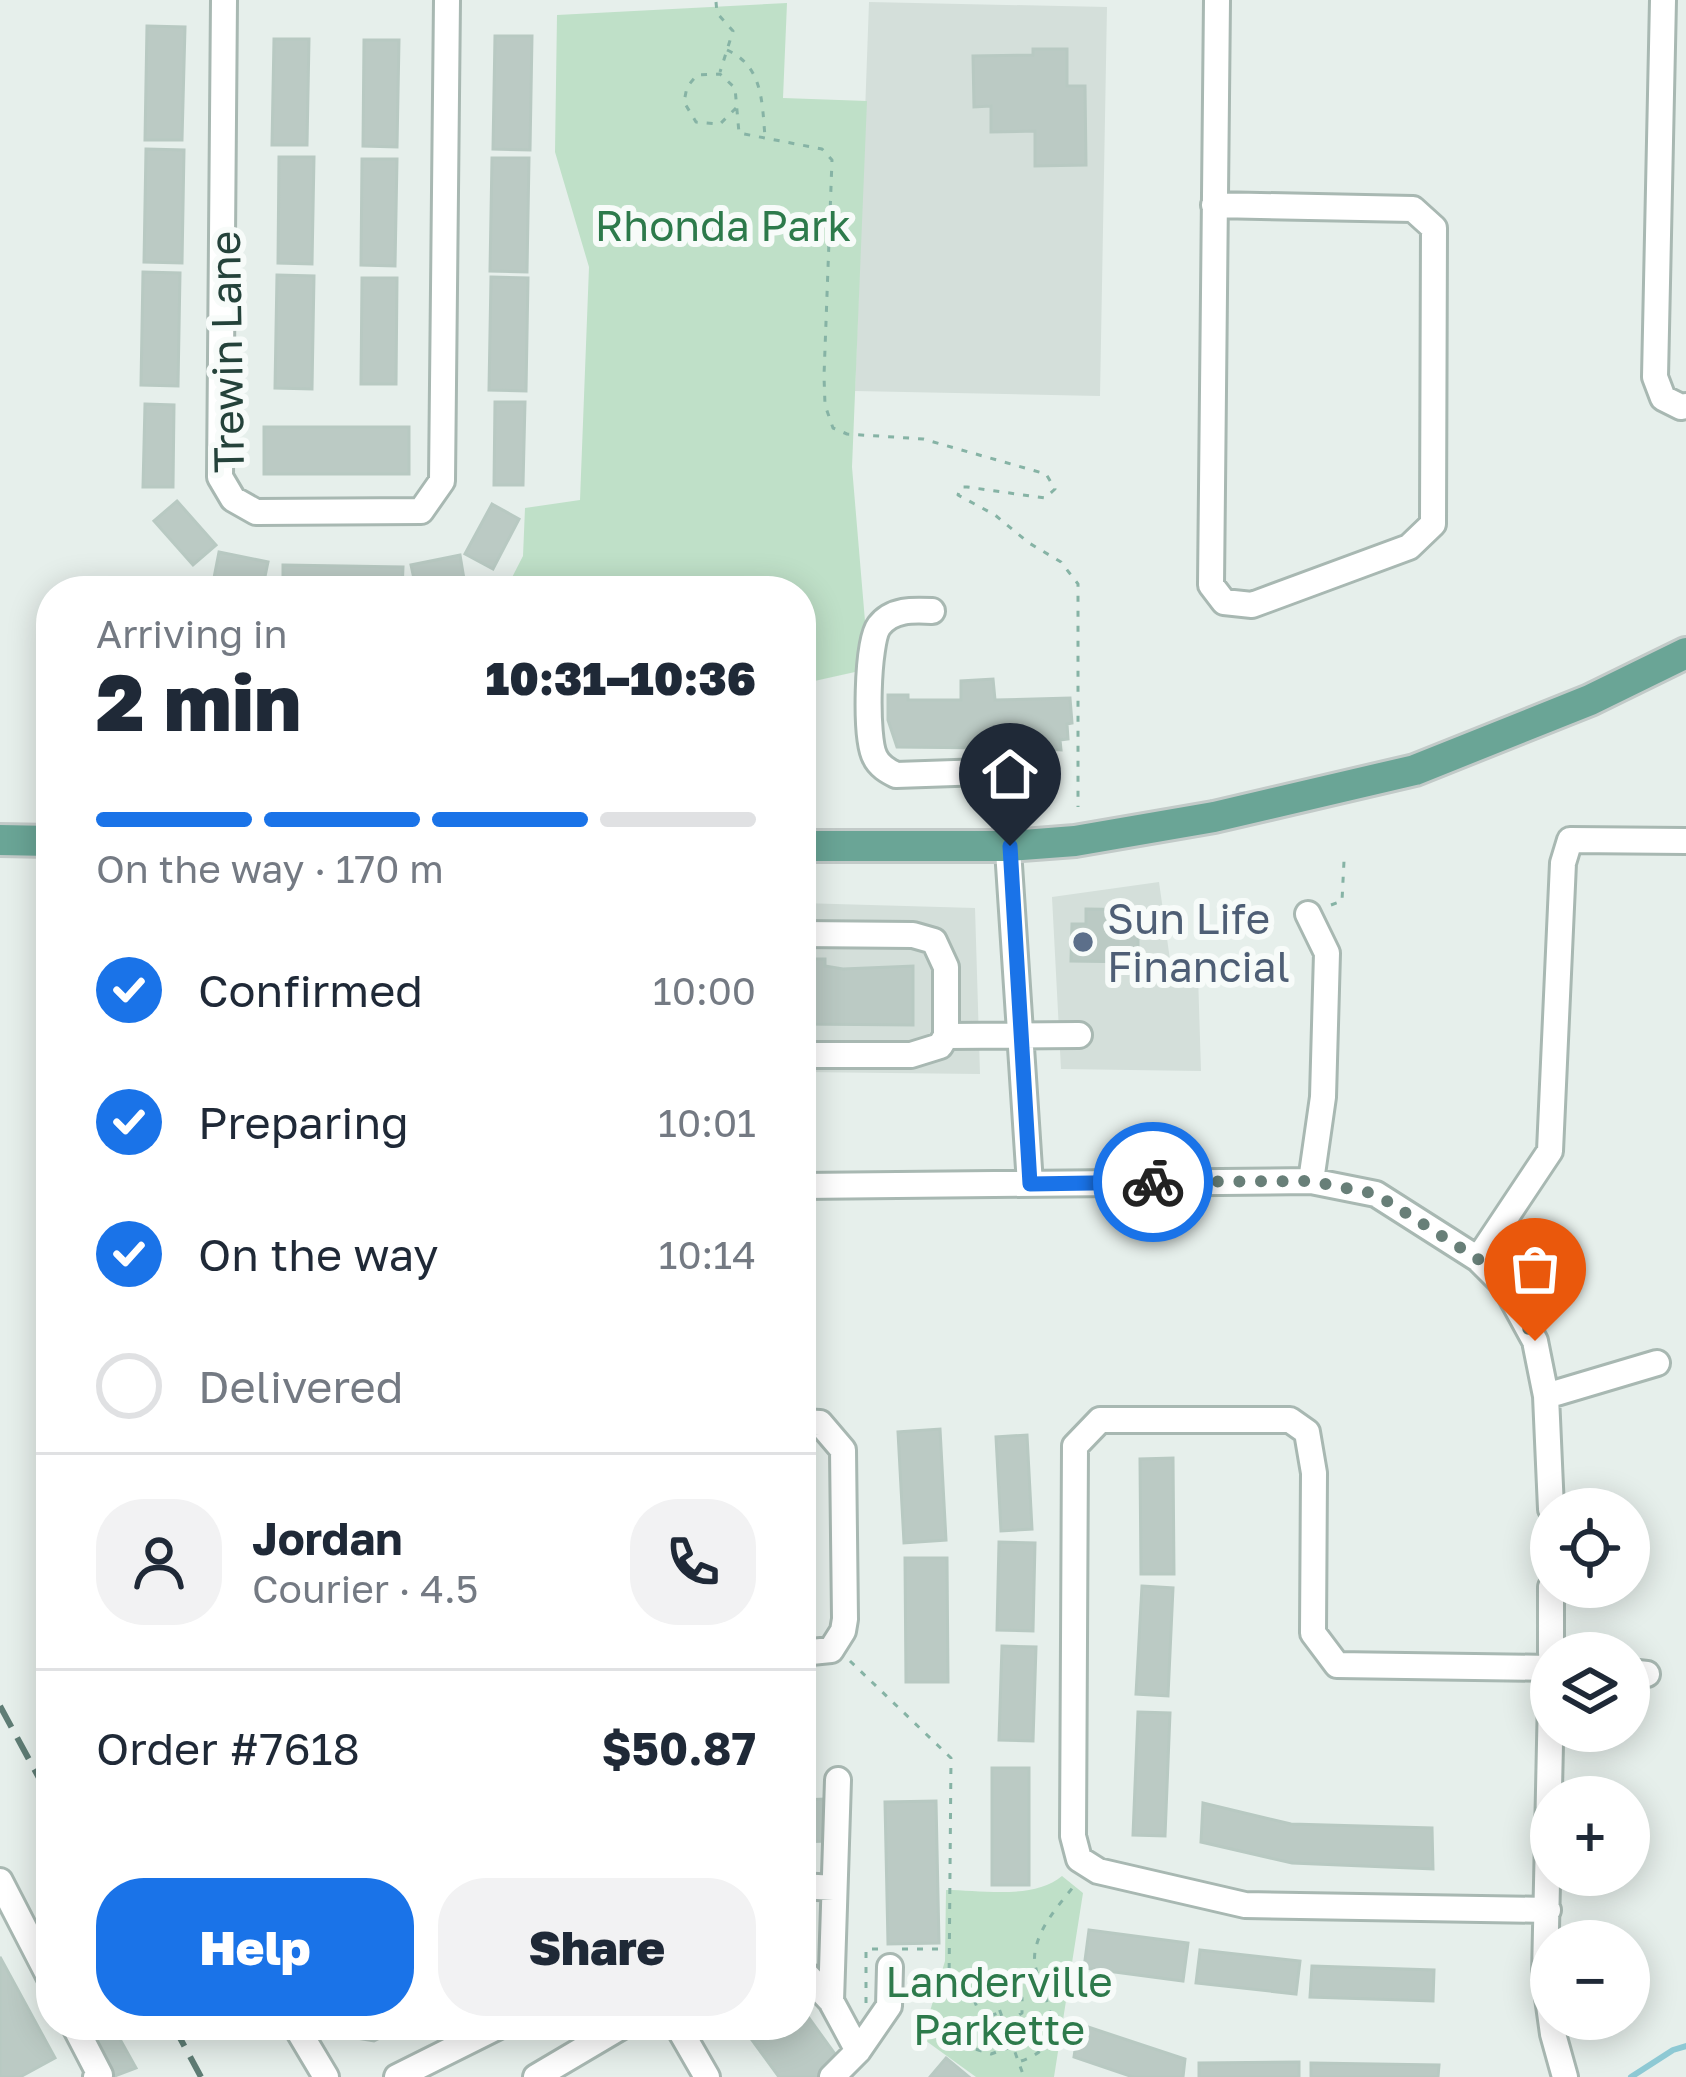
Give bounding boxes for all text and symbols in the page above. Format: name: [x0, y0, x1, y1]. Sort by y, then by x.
park label: Rhonda Park: [595, 200, 851, 250]
street label: Trewin Lane: [199, 231, 253, 473]
text: Arriving in: [96, 610, 287, 657]
text: 10:31–10:36: [486, 651, 756, 705]
text: 2 min: [96, 655, 301, 748]
pin: [959, 723, 1061, 846]
icon: home: [977, 741, 1043, 807]
text: On the way · 170 m: [96, 845, 444, 892]
place label: Sun Life Financial: [1107, 893, 1290, 991]
marker: Sun Life Financial: [1070, 929, 1096, 955]
icon: check: [96, 957, 162, 1023]
text: Confirmed: [198, 963, 423, 1017]
text: 10:00: [653, 967, 756, 1014]
icon: check: [96, 1089, 162, 1155]
text: Preparing: [198, 1095, 409, 1149]
text: 10:01: [658, 1099, 756, 1146]
courier: [1093, 1122, 1213, 1242]
icon: bike: [1120, 1149, 1186, 1215]
pin: [1484, 1218, 1586, 1341]
icon: check: [96, 1221, 162, 1287]
text: On the way: [198, 1227, 439, 1281]
text: 10:14: [658, 1231, 756, 1278]
icon: bag: [1502, 1236, 1568, 1302]
text: Delivered: [198, 1359, 403, 1413]
map controls: [1530, 1488, 1650, 2040]
button: locate: [1530, 1488, 1650, 1608]
button: person: [96, 1499, 222, 1625]
button: phone: [630, 1499, 756, 1625]
text: Jordan: [252, 1511, 403, 1565]
text: Courier · 4.5: [252, 1565, 478, 1612]
button: layers: [1530, 1632, 1650, 1752]
text: Order #7618: [96, 1721, 360, 1775]
text: $50.87: [601, 1721, 756, 1775]
button: +: [1530, 1776, 1650, 1896]
button: Help: [96, 1878, 414, 2016]
button: Share: [438, 1878, 756, 2016]
button: −: [1530, 1920, 1650, 2040]
park label: Landerville Parkette: [885, 1956, 1113, 2054]

